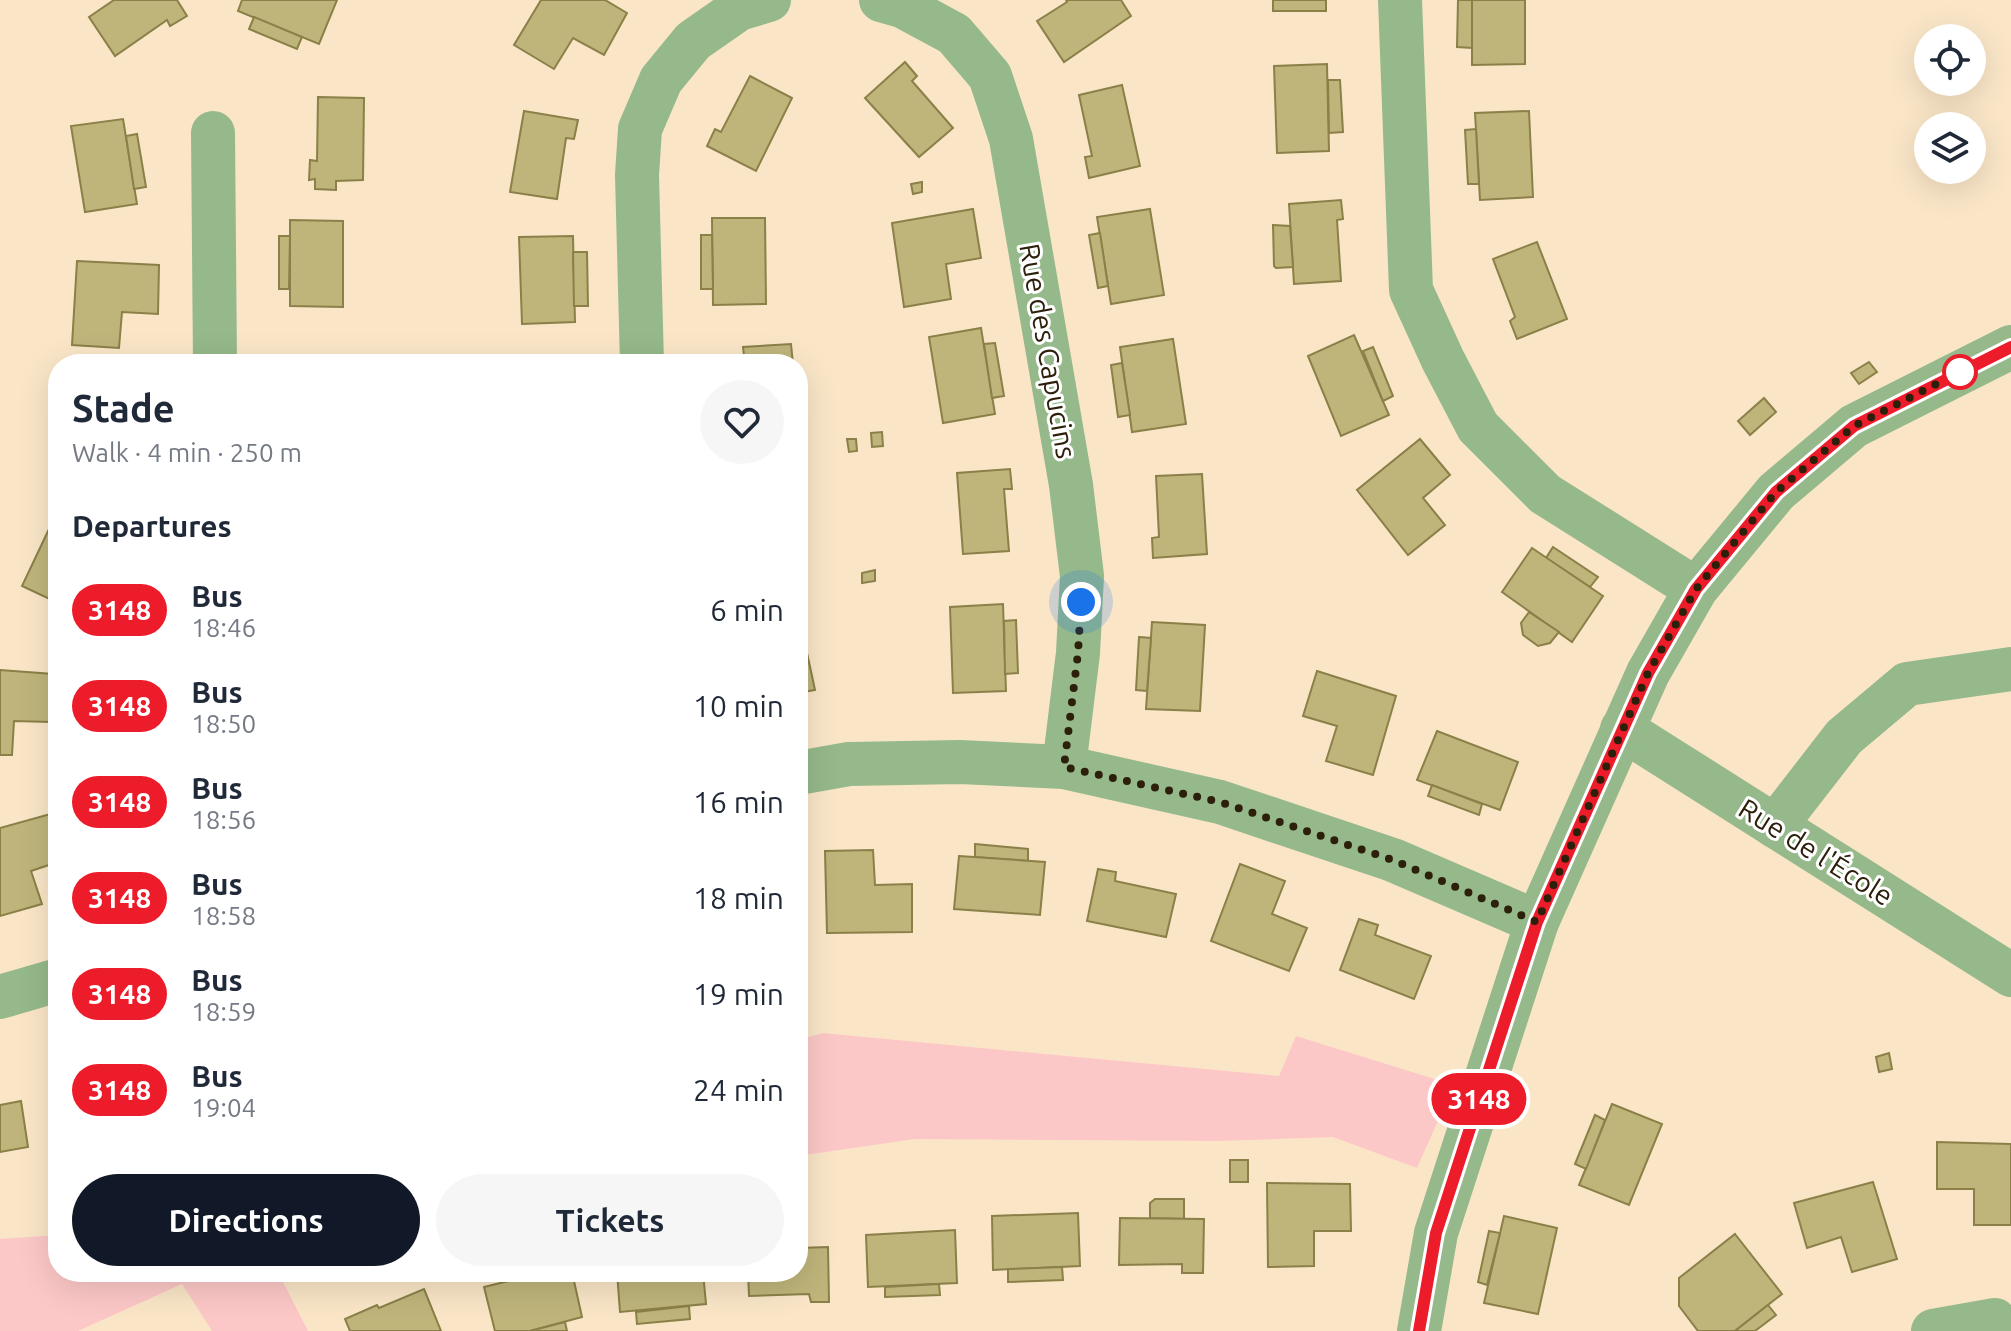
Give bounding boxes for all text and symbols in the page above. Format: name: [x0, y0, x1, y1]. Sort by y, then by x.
map controls: [1914, 24, 1986, 184]
button: locate: [1914, 24, 1986, 96]
button: layers: [1914, 112, 1986, 184]
street label: Rue des Capucins: [1014, 241, 1083, 461]
unlabelled marker: [1943, 355, 1977, 389]
button: heart: [700, 380, 784, 464]
text: Stade: [72, 387, 175, 429]
text: Walk · 4 min · 250 m: [72, 438, 302, 467]
text: Departures: [72, 509, 232, 543]
text: Bus: [191, 579, 243, 613]
your location: [1061, 582, 1101, 622]
text: 6 min: [710, 593, 784, 627]
text: 3148: [88, 594, 151, 625]
text: 18:46: [191, 613, 256, 642]
text: Bus: [191, 675, 243, 709]
text: 10 min: [693, 689, 784, 723]
text: 3148: [88, 690, 151, 721]
text: 18:50: [191, 709, 256, 738]
text: Bus: [191, 771, 243, 805]
text: 16 min: [693, 785, 784, 819]
text: 3148: [88, 786, 151, 817]
street label: Rue de l'École: [1734, 791, 1899, 911]
text: 18:56: [191, 805, 256, 834]
text: Bus: [191, 867, 243, 901]
text: 18 min: [693, 881, 784, 915]
text: 3148: [88, 882, 151, 913]
text: 18:58: [191, 901, 256, 930]
text: Bus: [191, 963, 243, 997]
text: 19 min: [693, 977, 784, 1011]
text: 3148: [88, 978, 151, 1009]
text: 18:59: [191, 997, 256, 1026]
text: Bus: [191, 1059, 243, 1093]
text: 24 min: [693, 1073, 784, 1107]
line badge: 3148: [1423, 1073, 1535, 1125]
text: 3148: [88, 1074, 151, 1105]
text: 3148: [1447, 1083, 1511, 1114]
text: 19:04: [191, 1093, 256, 1122]
button: Directions: [72, 1174, 420, 1266]
button: Tickets: [436, 1174, 784, 1266]

